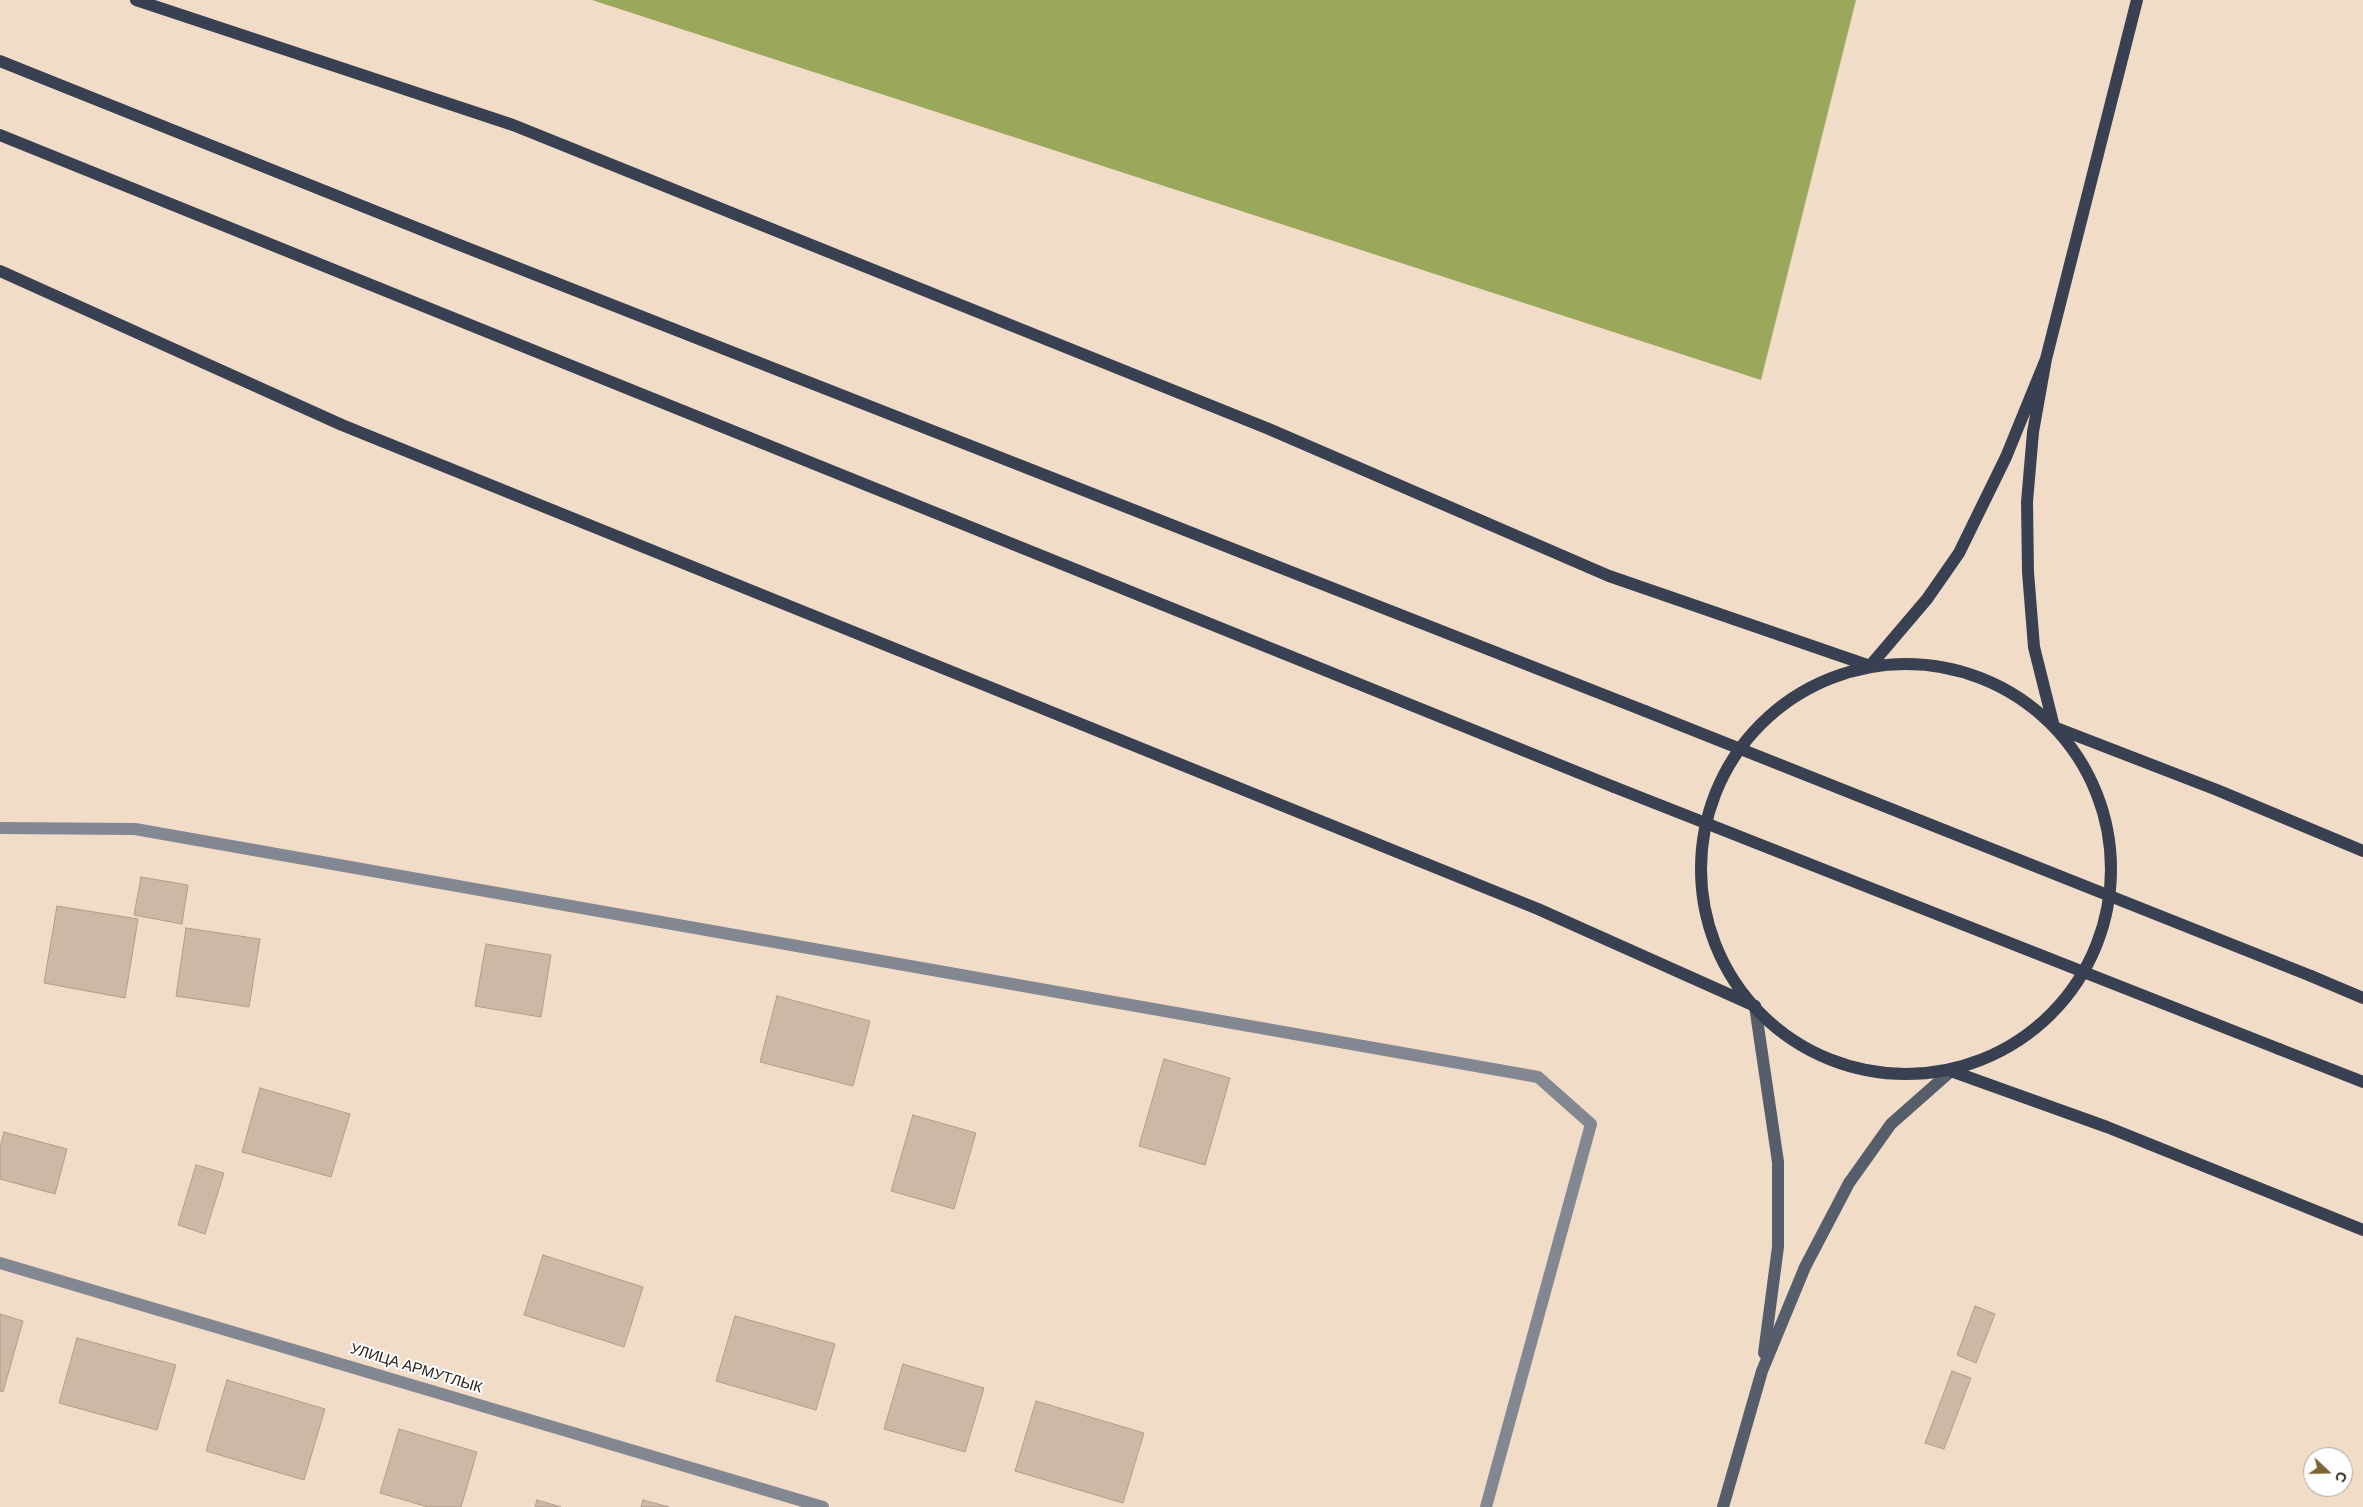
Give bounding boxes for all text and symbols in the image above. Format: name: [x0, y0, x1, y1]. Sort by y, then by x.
street label: УЛИЦА АРМУТЛЫК: [348, 1340, 484, 1398]
north arrow: [2303, 1447, 2353, 1497]
text: С: [2331, 1469, 2351, 1485]

